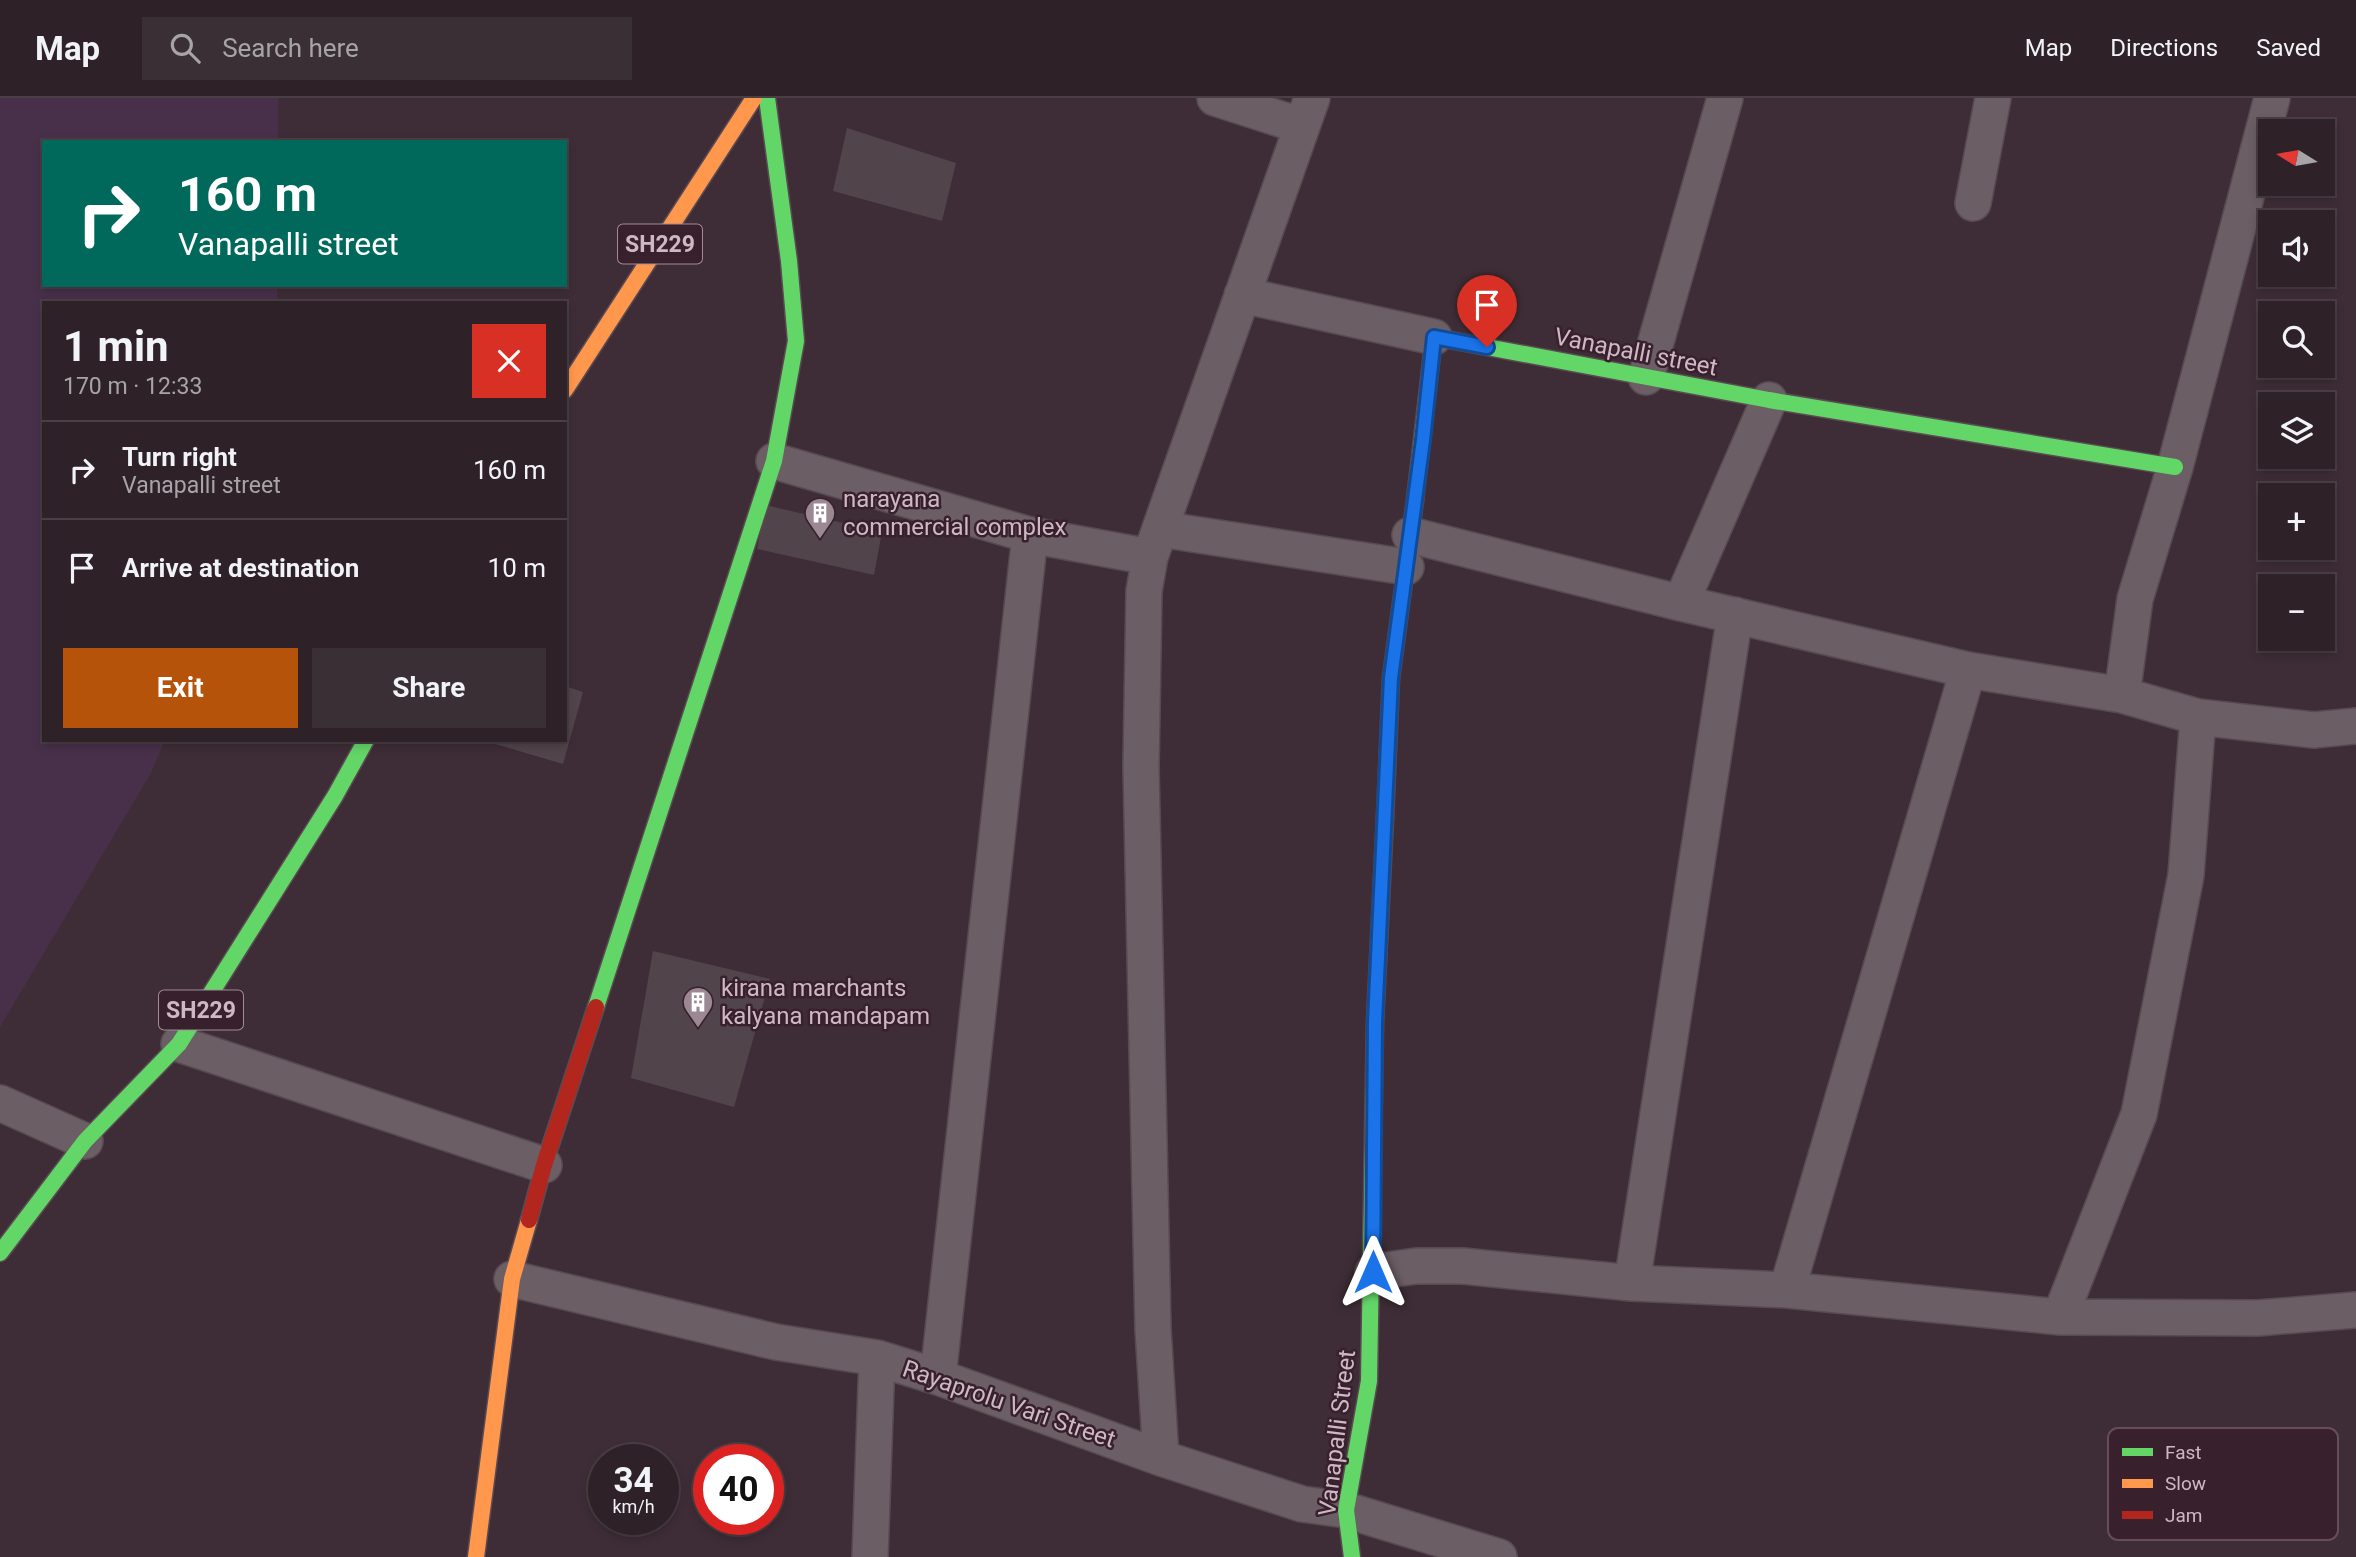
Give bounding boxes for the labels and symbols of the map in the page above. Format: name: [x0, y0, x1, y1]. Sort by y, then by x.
north arrow: [2258, 119, 2334, 196]
road number: SH229: [618, 225, 702, 264]
pin: [1457, 275, 1517, 347]
street label: Vanapalli street: [1552, 322, 1720, 382]
place label: narayana commercial complex: [843, 485, 1067, 541]
building icon: narayana commercial complex: [803, 496, 837, 540]
place label: kirana marchants kalyana mandapam: [721, 974, 930, 1030]
building icon: kirana marchants kalyana mandapam: [681, 985, 715, 1029]
road number: SH229: [159, 990, 243, 1029]
position arrow: [1336, 1235, 1410, 1309]
street label: Vanapalli Street: [1313, 1348, 1361, 1518]
street label: Rayaprolu Vari Street: [899, 1354, 1119, 1454]
legend: [2108, 1428, 2338, 1540]
text: Fast: [2165, 1441, 2202, 1464]
speed limit sign: 40: [693, 1444, 784, 1535]
text: Slow: [2165, 1472, 2206, 1495]
text: Jam: [2165, 1504, 2202, 1527]

